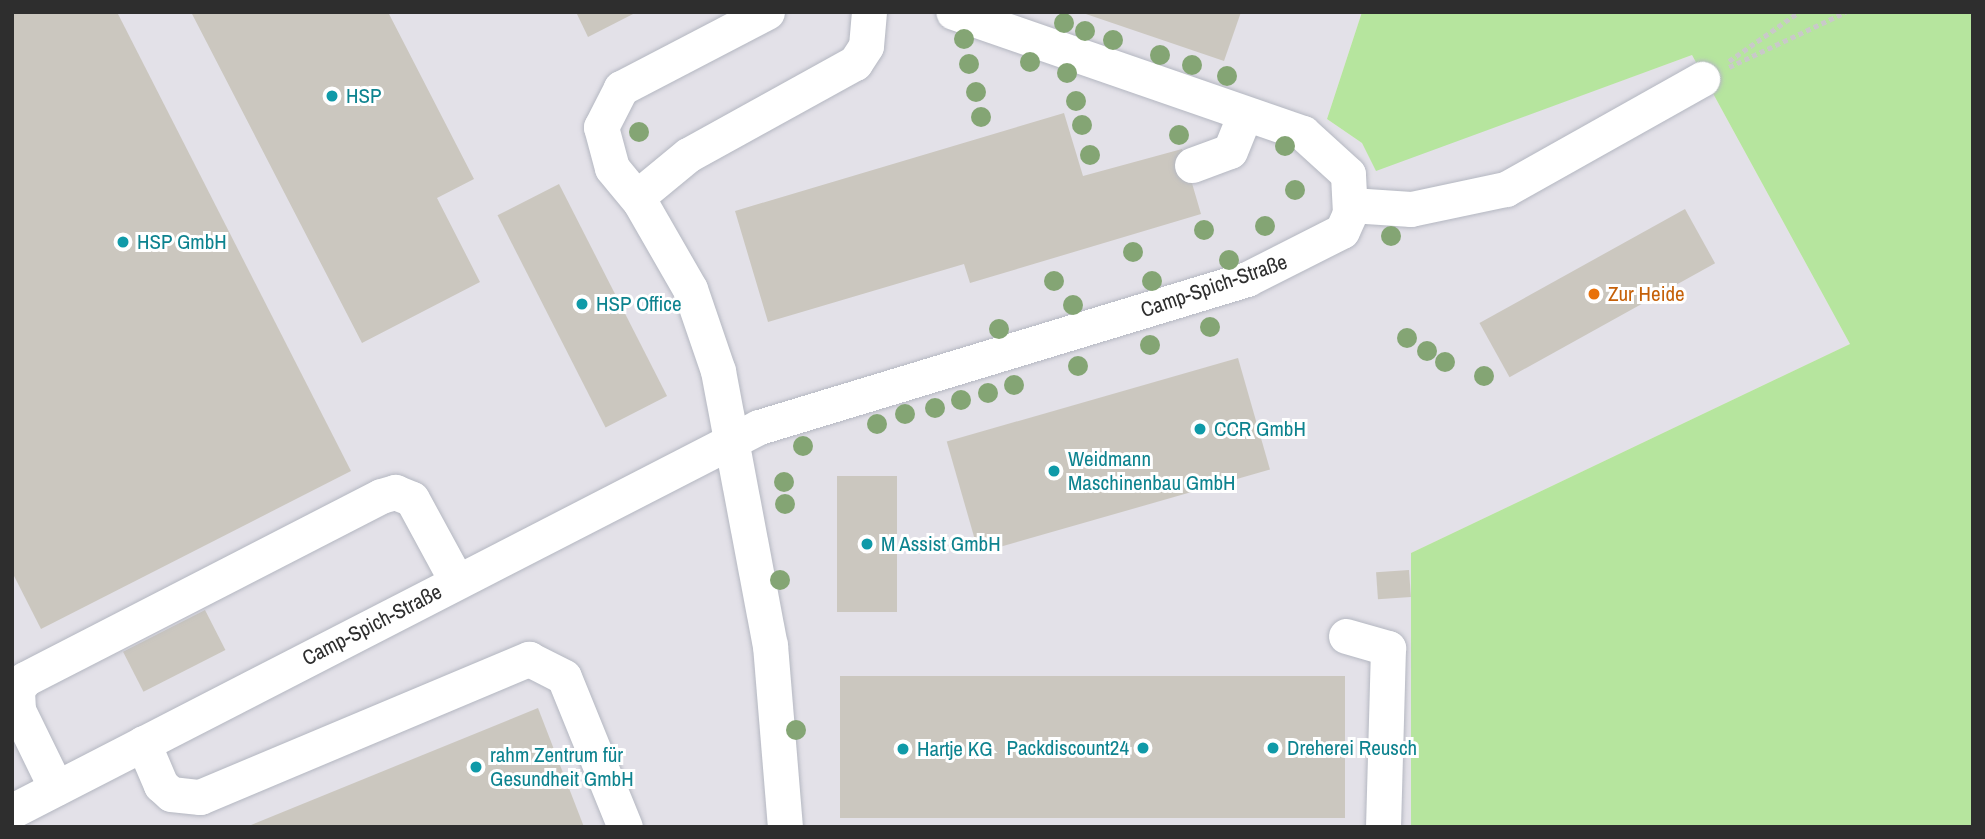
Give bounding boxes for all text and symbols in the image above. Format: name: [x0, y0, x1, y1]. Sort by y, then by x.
place label: HSP: [346, 83, 381, 109]
marker: HSP: [324, 88, 340, 104]
place label: HSP GmbH: [137, 229, 227, 255]
marker: HSP GmbH: [115, 234, 131, 250]
street label: Camp-Spich-Straße: [1138, 249, 1290, 323]
place label: Zur Heide: [1608, 281, 1685, 307]
marker: Zur Heide: [1586, 286, 1602, 302]
place label: HSP Office: [596, 291, 682, 317]
marker: HSP Office: [574, 296, 590, 312]
place label: CCR GmbH: [1214, 416, 1306, 442]
marker: CCR GmbH: [1192, 421, 1208, 437]
place label: Weidmann Maschinenbau GmbH: [1068, 446, 1235, 496]
marker: Weidmann Maschinenbau GmbH: [1046, 463, 1062, 479]
place label: M Assist GmbH: [881, 531, 1002, 557]
marker: M Assist GmbH: [859, 536, 875, 552]
street label: Camp-Spich-Straße: [298, 579, 446, 671]
place label: Packdiscount24: [1006, 735, 1129, 761]
place label: Dreherei Reusch: [1287, 735, 1417, 761]
place label: Hartje KG: [917, 736, 993, 762]
marker: Packdiscount24: [1135, 740, 1151, 756]
marker: Dreherei Reusch: [1265, 740, 1281, 756]
marker: Hartje KG: [895, 741, 911, 757]
place label: rahm Zentrum für Gesundheit GmbH: [490, 742, 634, 792]
marker: rahm Zentrum für Gesundheit GmbH: [468, 759, 484, 775]

